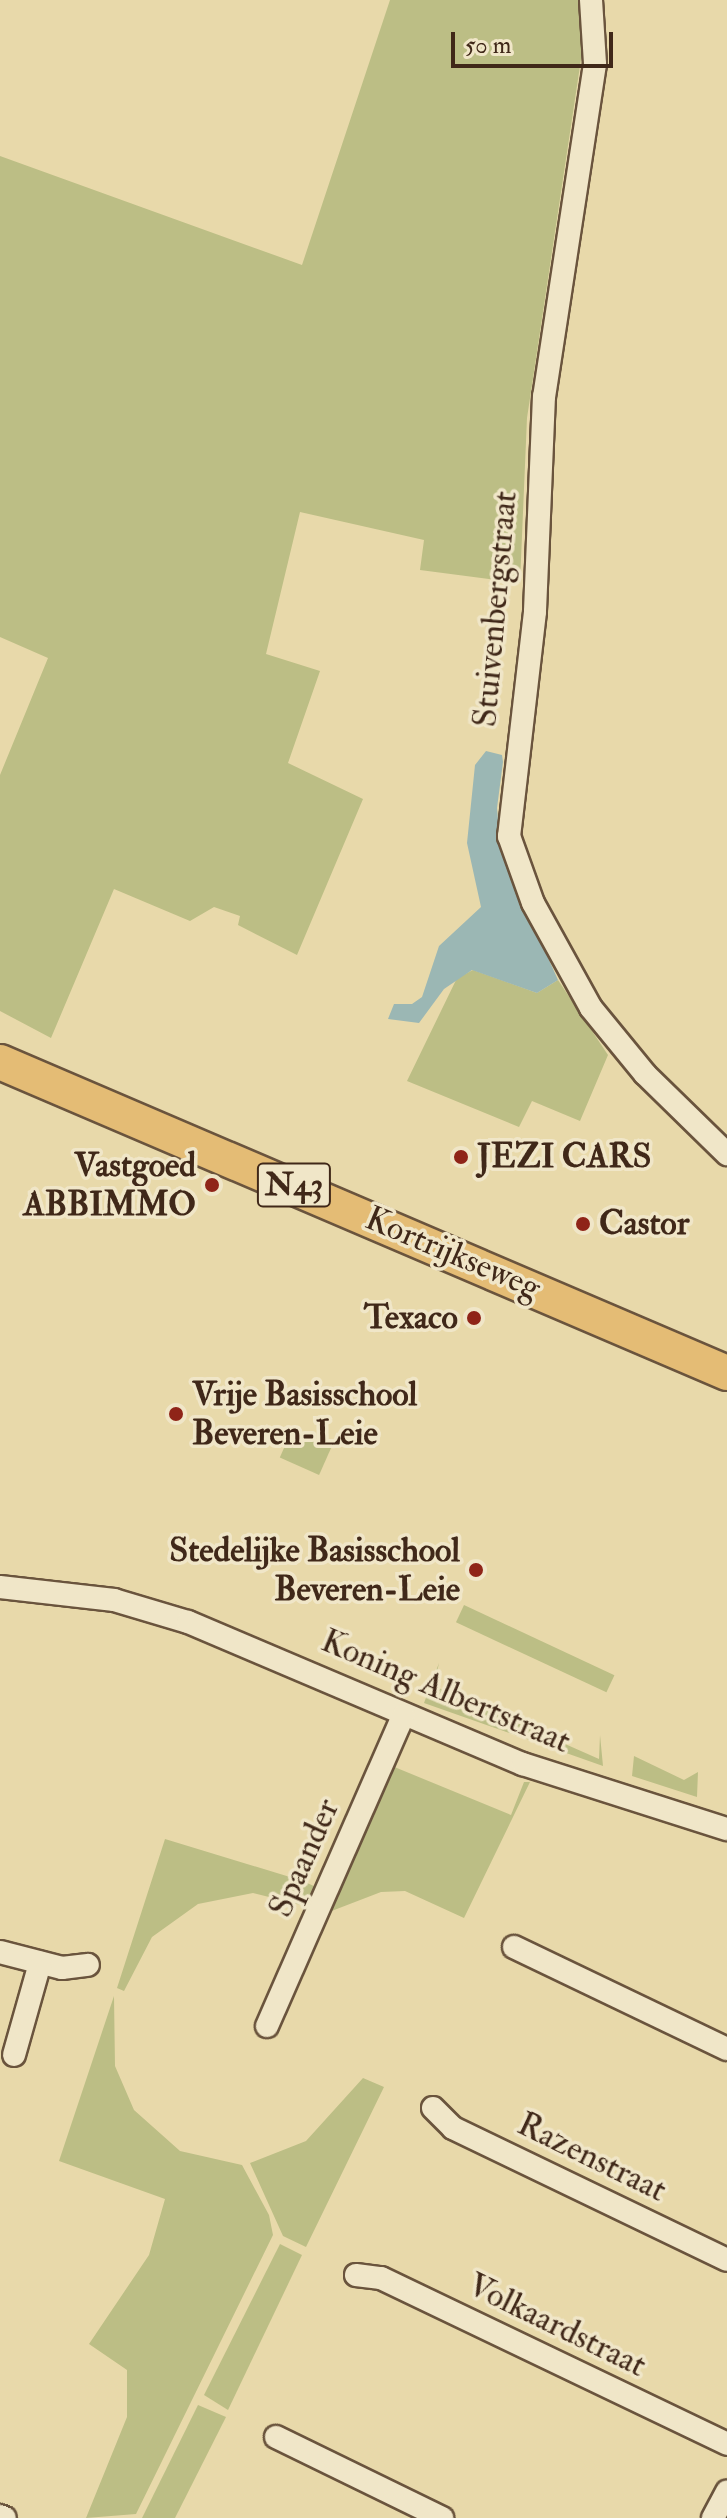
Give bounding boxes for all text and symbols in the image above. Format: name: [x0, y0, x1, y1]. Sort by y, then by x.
scale bar: [455, 16, 617, 66]
text: 50 m: [465, 30, 511, 61]
street label: Stuivenbergstraat: [464, 489, 526, 729]
place label: JEZI CARS: [477, 1137, 651, 1177]
place label: Vastgoed ABBIMMO: [23, 1145, 196, 1224]
marker: JEZI CARS: [452, 1148, 470, 1166]
road number: N43: [256, 1157, 332, 1213]
marker: Vastgoed ABBIMMO: [203, 1176, 221, 1194]
street label: Kortrijkseweg: [359, 1198, 547, 1308]
place label: Castor: [599, 1204, 689, 1244]
marker: Castor: [574, 1215, 592, 1233]
place label: Texaco: [364, 1298, 458, 1338]
marker: Texaco: [465, 1309, 483, 1327]
place label: Vrije Basisschool Beveren-Leie: [192, 1374, 417, 1454]
marker: Vrije Basisschool Beveren-Leie: [167, 1405, 185, 1423]
place label: Stedelijke Basisschool Beveren-Leie: [169, 1530, 460, 1610]
marker: Stedelijke Basisschool Beveren-Leie: [467, 1561, 485, 1579]
street label: Koning Albertstraat: [315, 1620, 577, 1762]
street label: Spaander: [260, 1793, 348, 1923]
street label: Razenstraat: [511, 2103, 673, 2211]
street label: Volkaardstraat: [461, 2264, 653, 2386]

